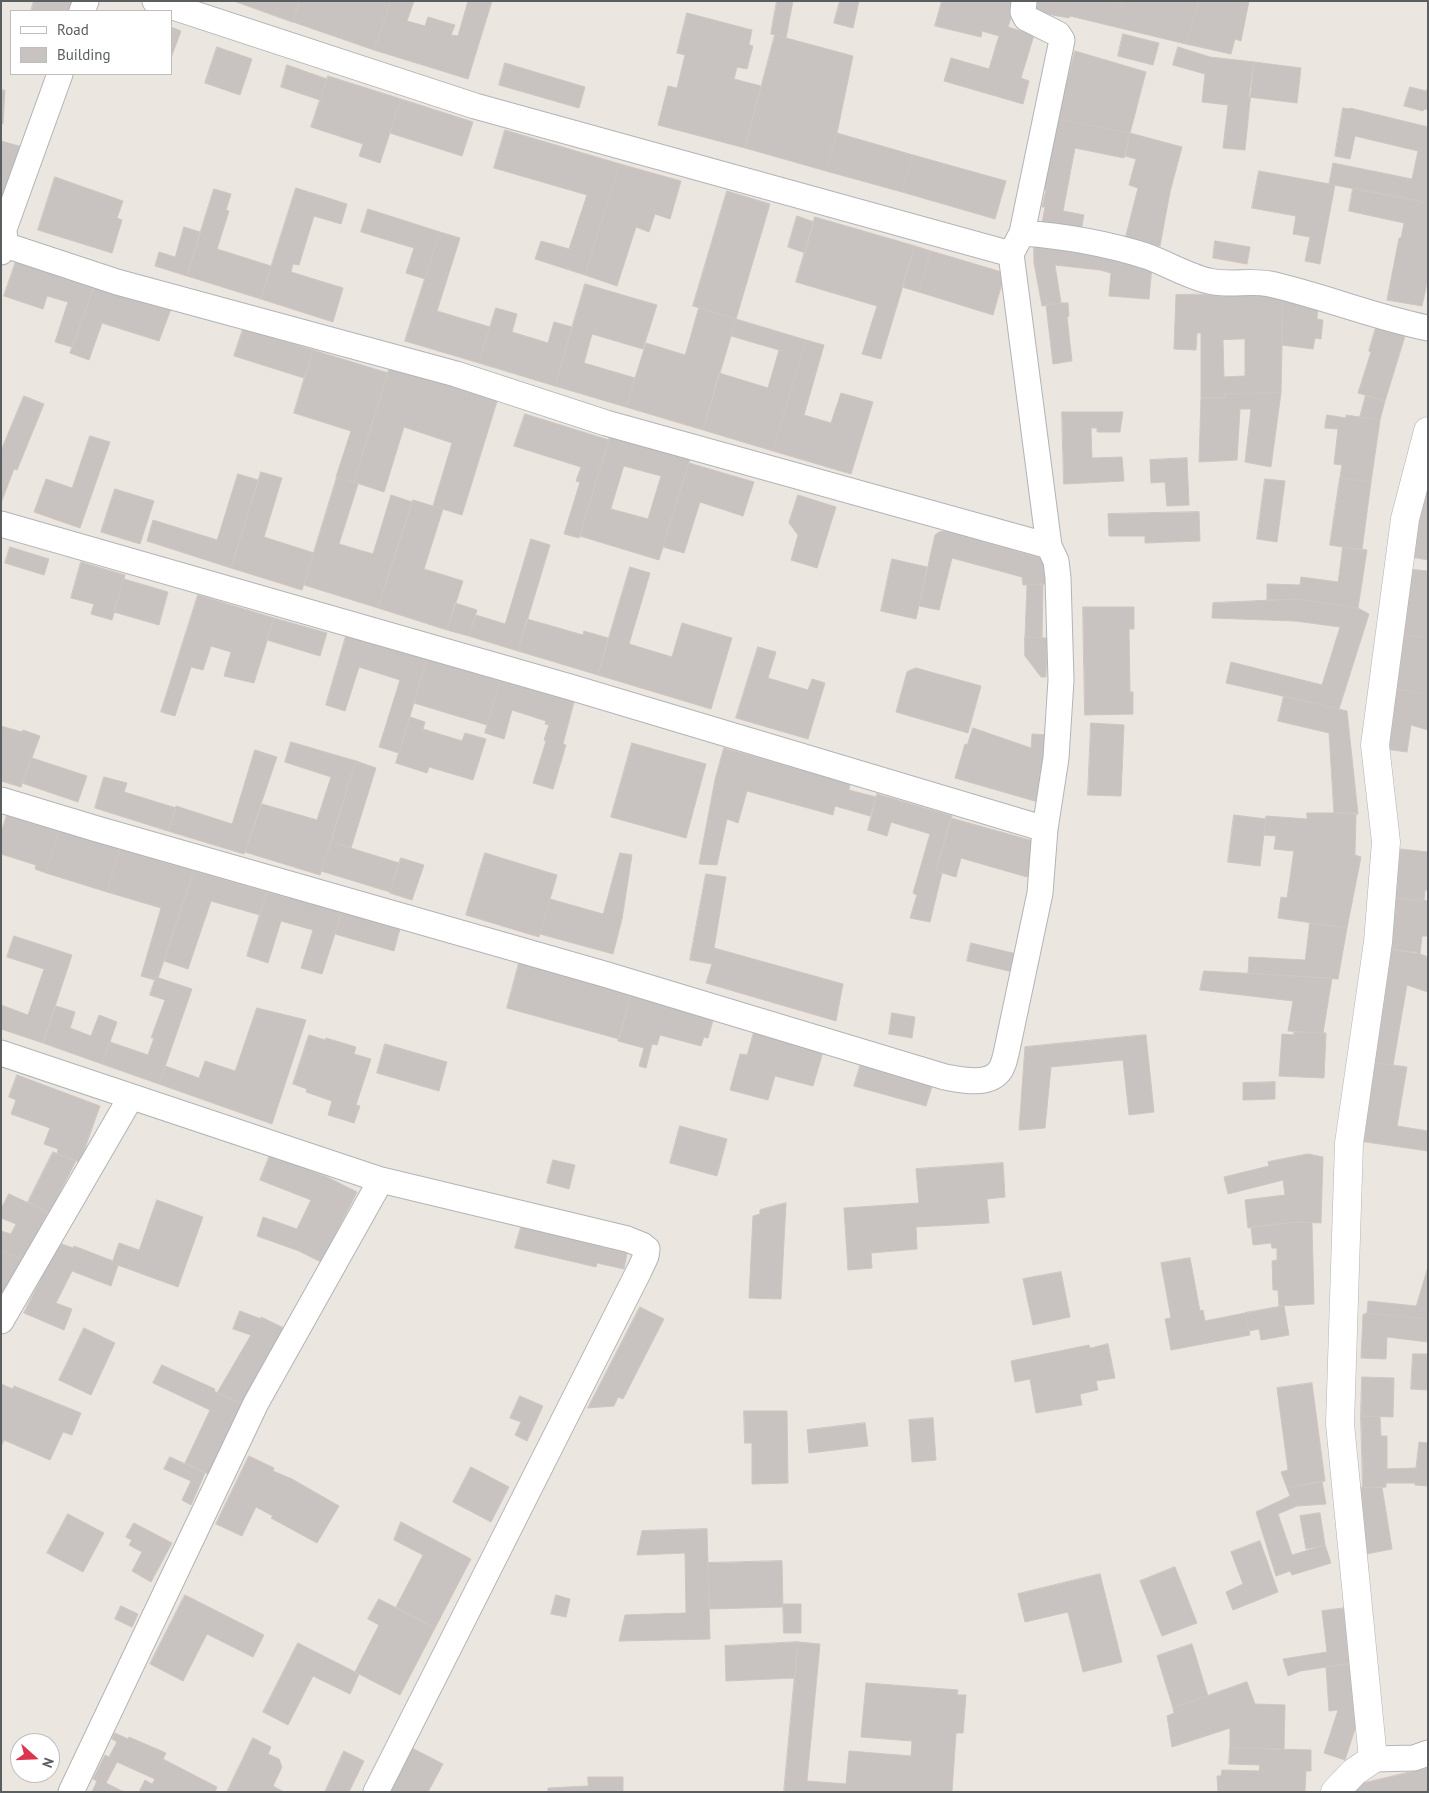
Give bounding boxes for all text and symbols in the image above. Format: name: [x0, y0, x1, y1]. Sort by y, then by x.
legend: [10, 10, 172, 75]
text: Road: [57, 20, 89, 39]
text: Building: [57, 45, 111, 64]
north arrow: [10, 1733, 60, 1783]
text: N: [38, 1755, 58, 1770]

